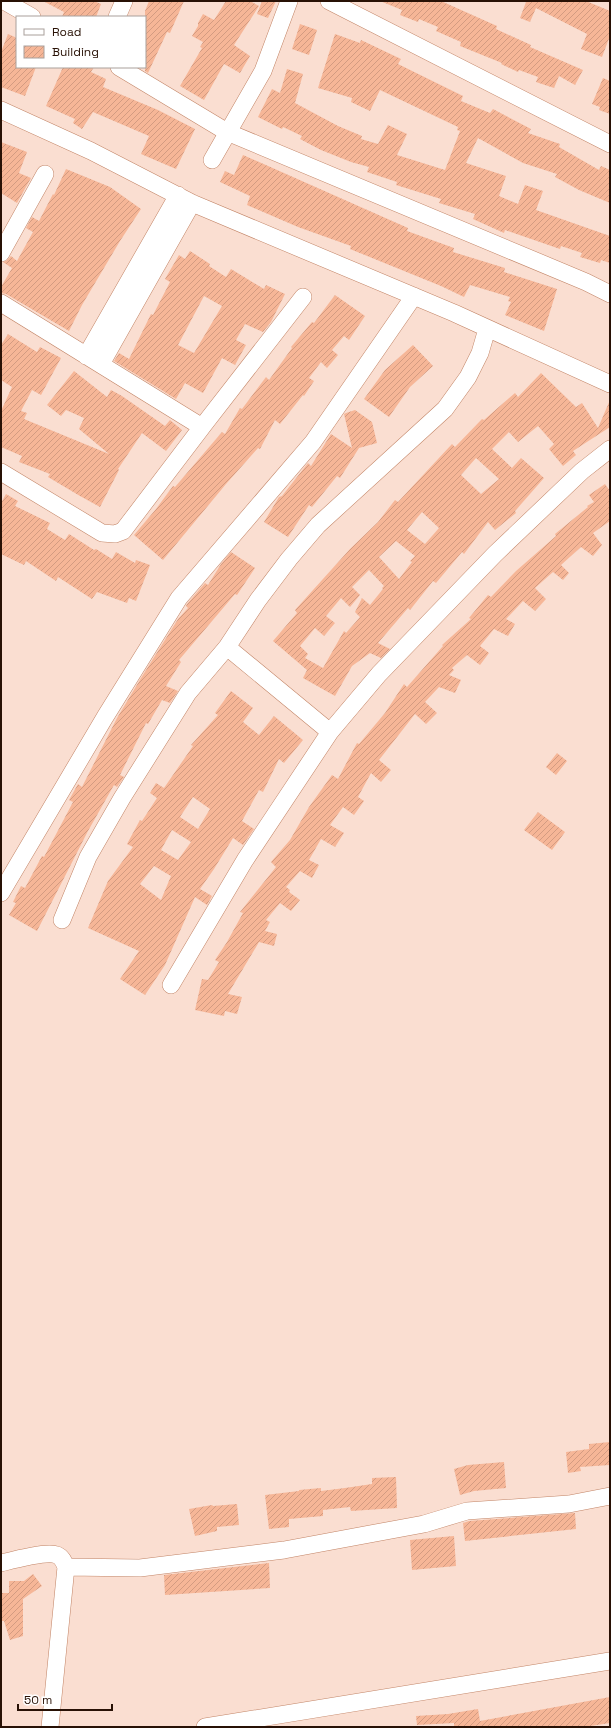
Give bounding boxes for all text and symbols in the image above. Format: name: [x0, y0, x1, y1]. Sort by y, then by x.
legend: [16, 16, 146, 68]
text: Road: [52, 24, 81, 40]
text: Building: [52, 44, 99, 60]
scale bar: [18, 1686, 112, 1712]
text: 50 m: [24, 1692, 52, 1708]

